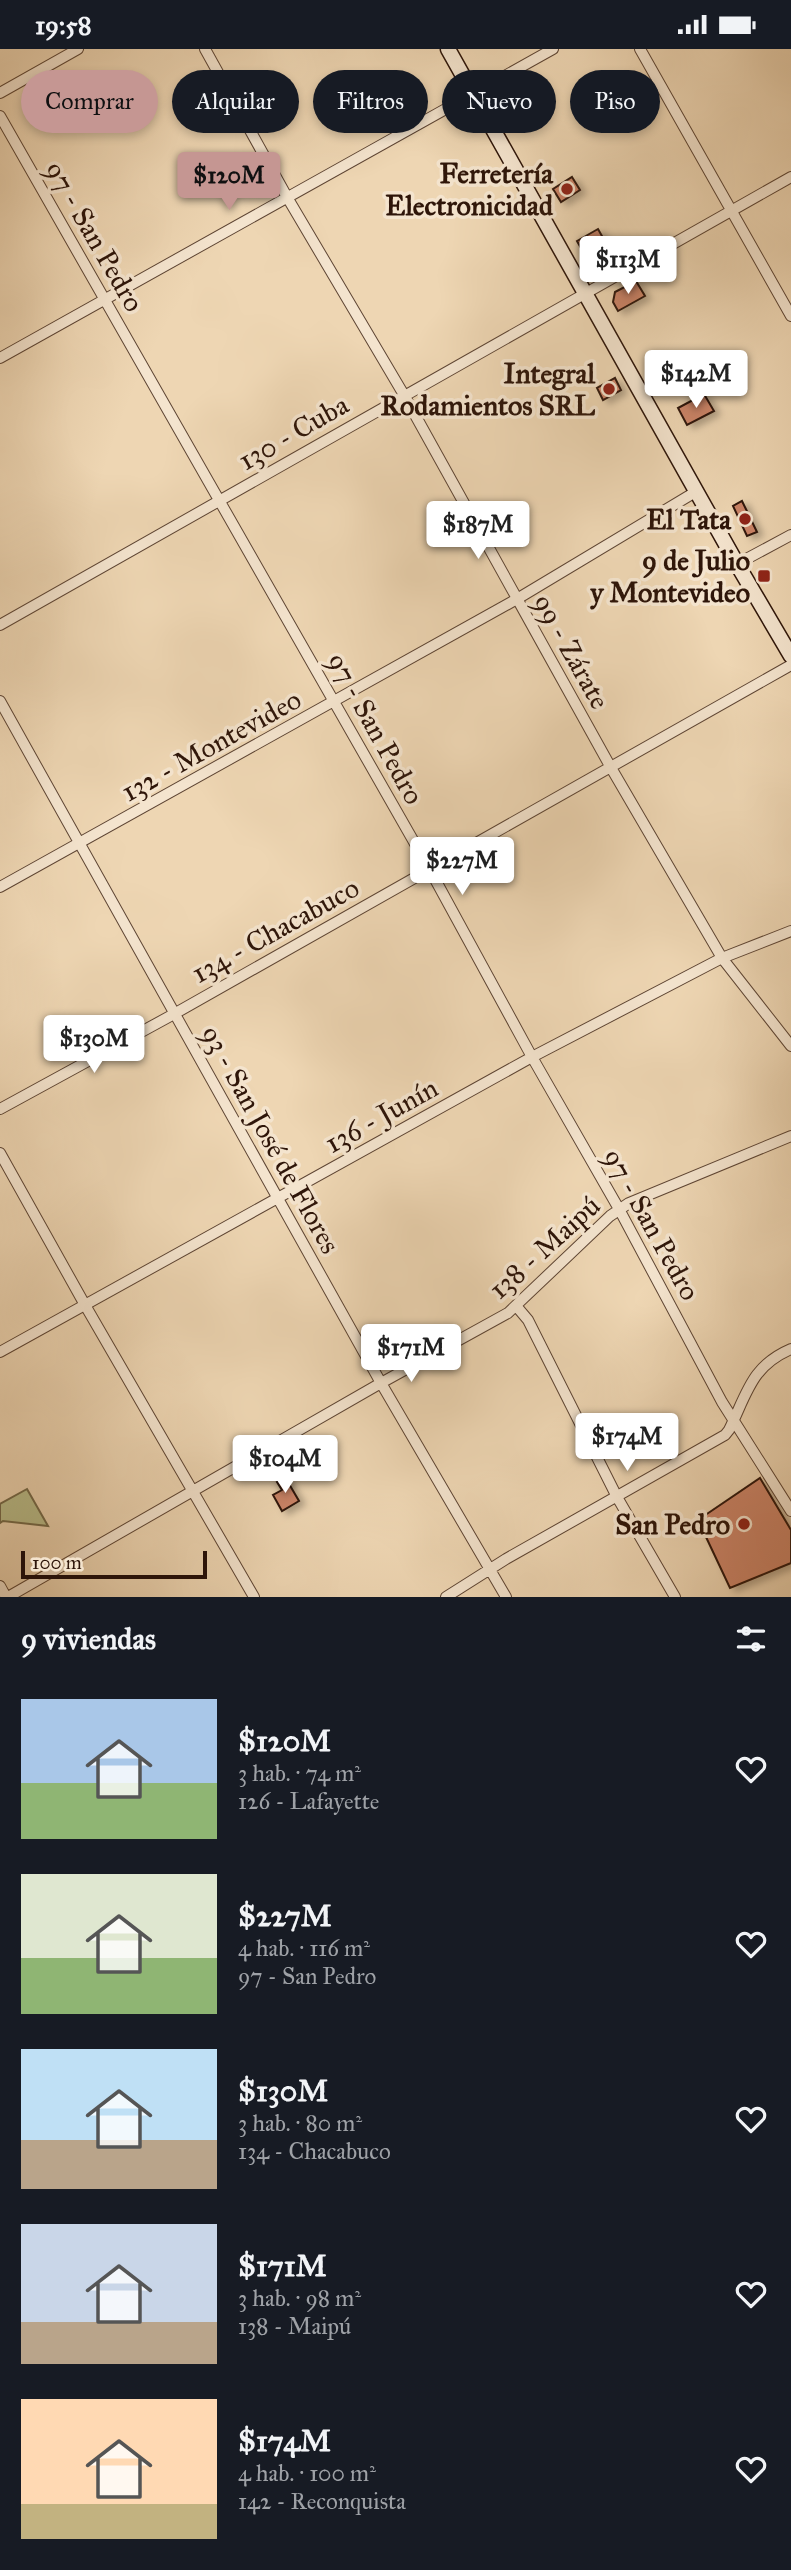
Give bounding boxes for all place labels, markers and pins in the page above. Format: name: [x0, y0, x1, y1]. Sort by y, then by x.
pin: $120M: [180, 153, 278, 212]
place label: Ferretería Electronicidad: [385, 156, 554, 223]
marker: Ferretería Electronicidad: [559, 181, 575, 197]
pin: $113M: [579, 237, 677, 296]
pin: $142M: [647, 351, 745, 410]
place label: Integral Rodamientos SRL: [381, 356, 595, 423]
marker: Integral Rodamientos SRL: [601, 381, 617, 397]
pin: $187M: [429, 501, 527, 561]
place label: El Tata: [646, 502, 732, 537]
marker: El Tata: [737, 511, 753, 527]
place label: 9 de Julio y Montevideo: [589, 543, 750, 610]
marker: 9 de Julio y Montevideo: [756, 568, 772, 584]
pin: $227M: [413, 837, 511, 897]
pin: $130M: [45, 1016, 143, 1075]
pin: $171M: [362, 1325, 460, 1384]
pin: $174M: [578, 1413, 676, 1473]
pin: $104M: [236, 1435, 334, 1495]
place label: San Pedro: [615, 1507, 730, 1542]
marker: San Pedro: [736, 1516, 752, 1532]

